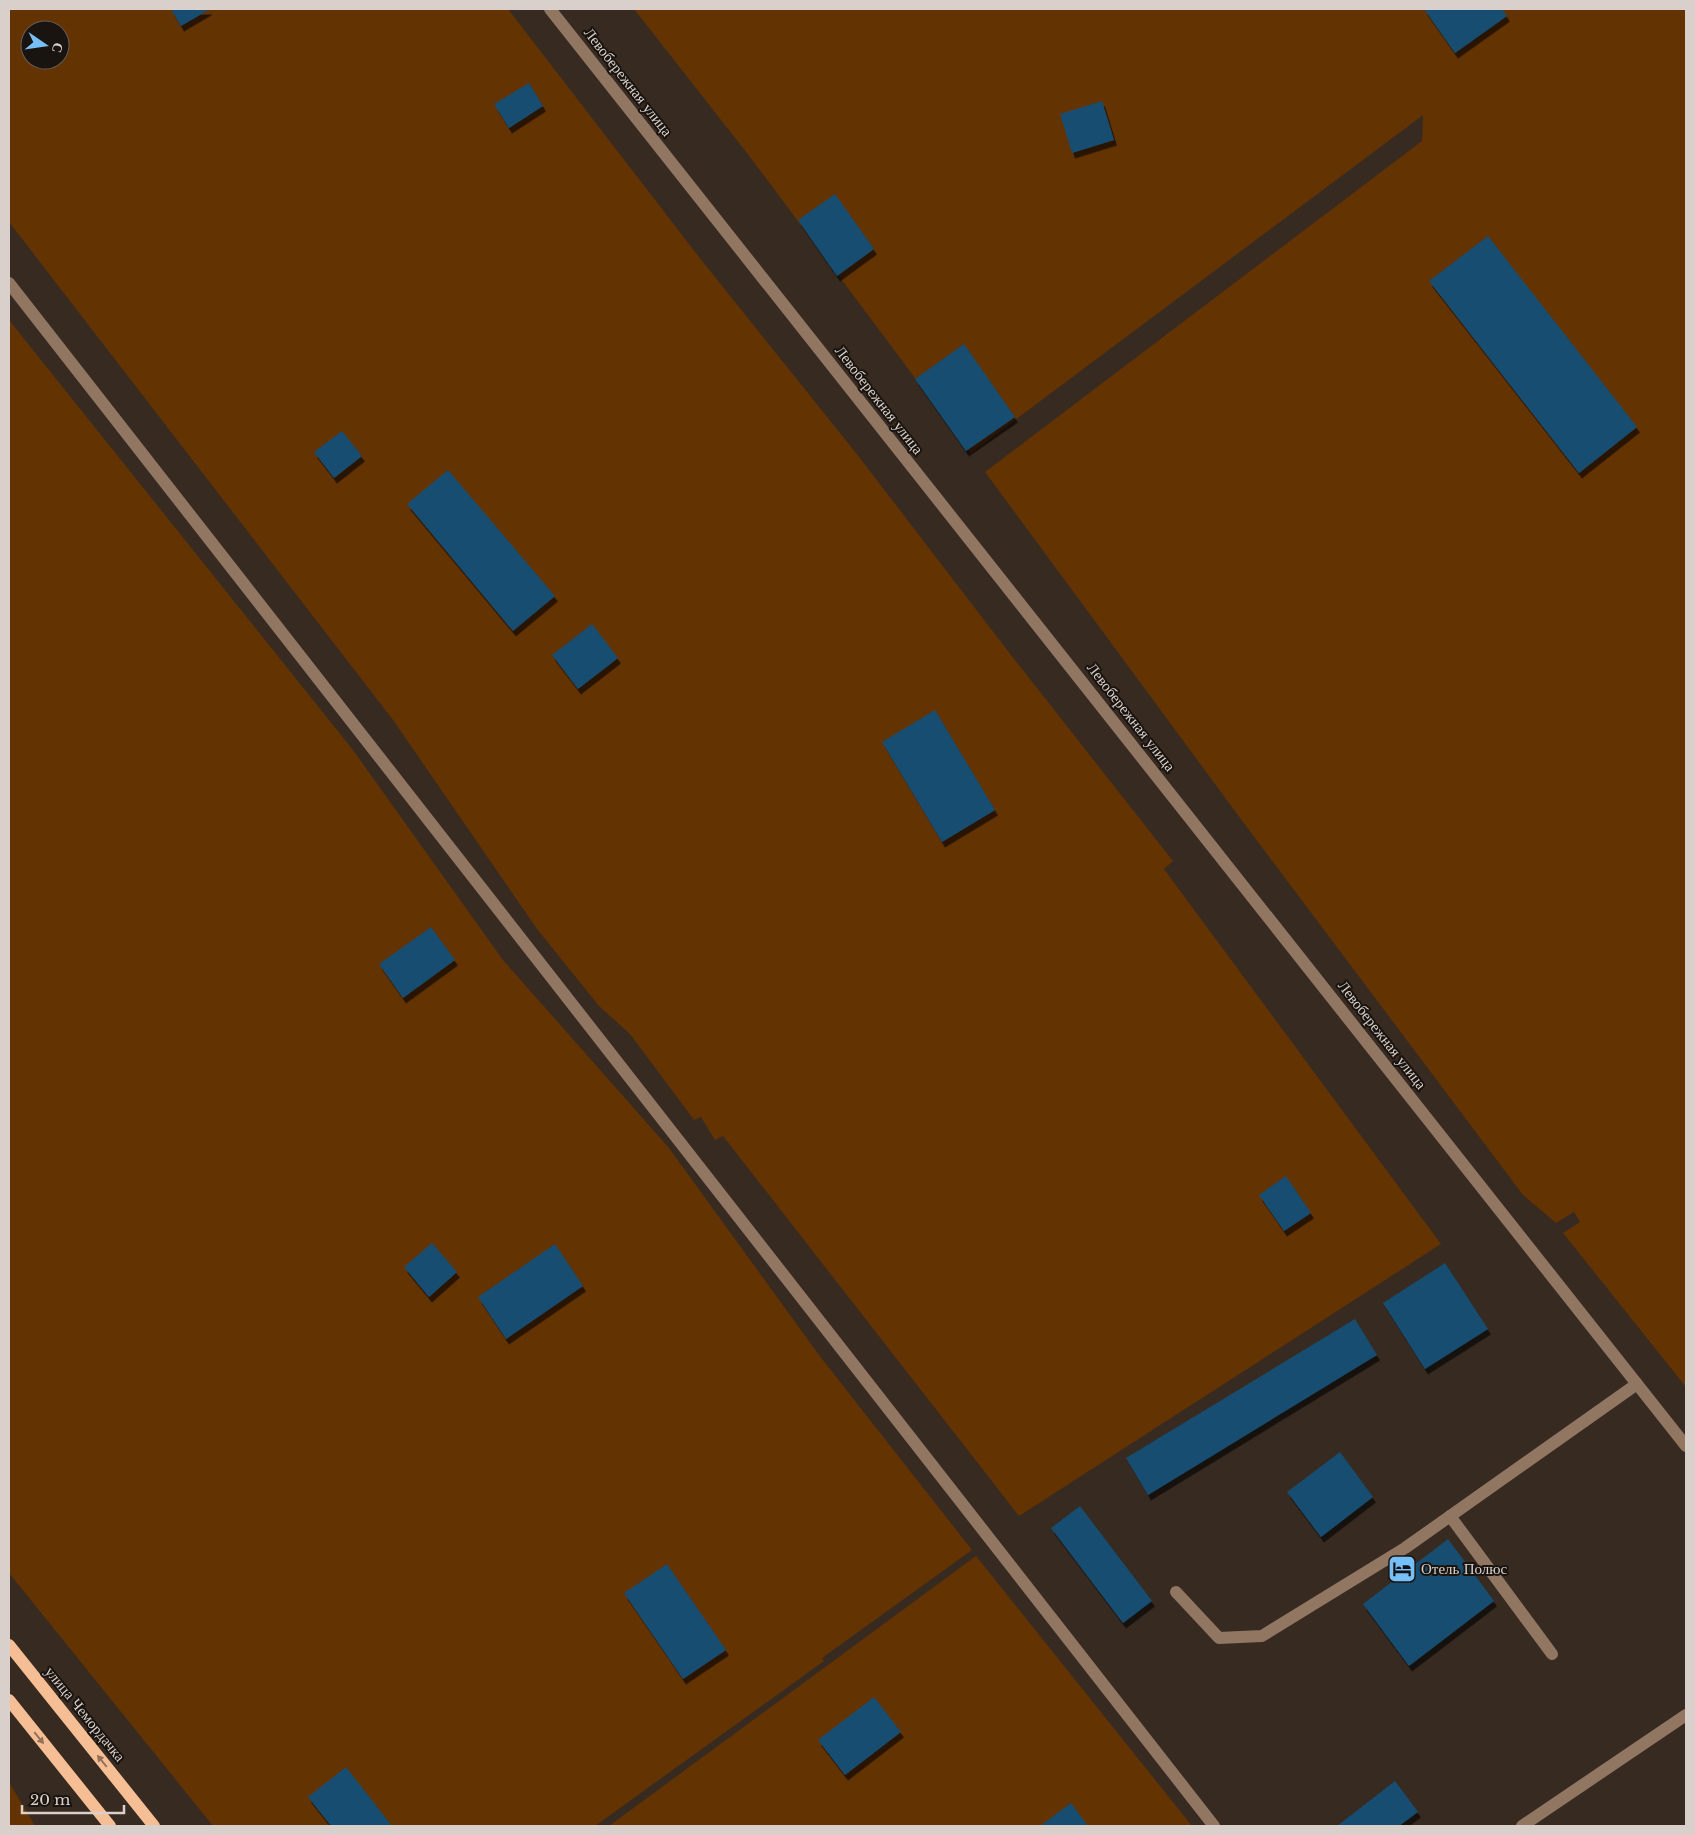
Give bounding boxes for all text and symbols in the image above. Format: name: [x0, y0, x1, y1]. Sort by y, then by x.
north arrow: [20, 20, 70, 70]
street label: Левобережная улица: [580, 24, 677, 140]
text: С: [48, 41, 68, 55]
street label: Левобережная улица: [831, 342, 928, 458]
street label: Левобережная улица: [1083, 659, 1180, 775]
street label: Левобережная улица: [1334, 977, 1431, 1093]
hotel icon: Отель Полюс: [1387, 1554, 1417, 1584]
place label: Отель Полюс: [1421, 1559, 1508, 1578]
street label: улица Чемордачка: [41, 1662, 130, 1765]
one-way arrow: [34, 1731, 45, 1744]
one-way arrow: [96, 1755, 107, 1768]
scale bar: [22, 1782, 125, 1814]
text: 20 m: [30, 1790, 70, 1809]

